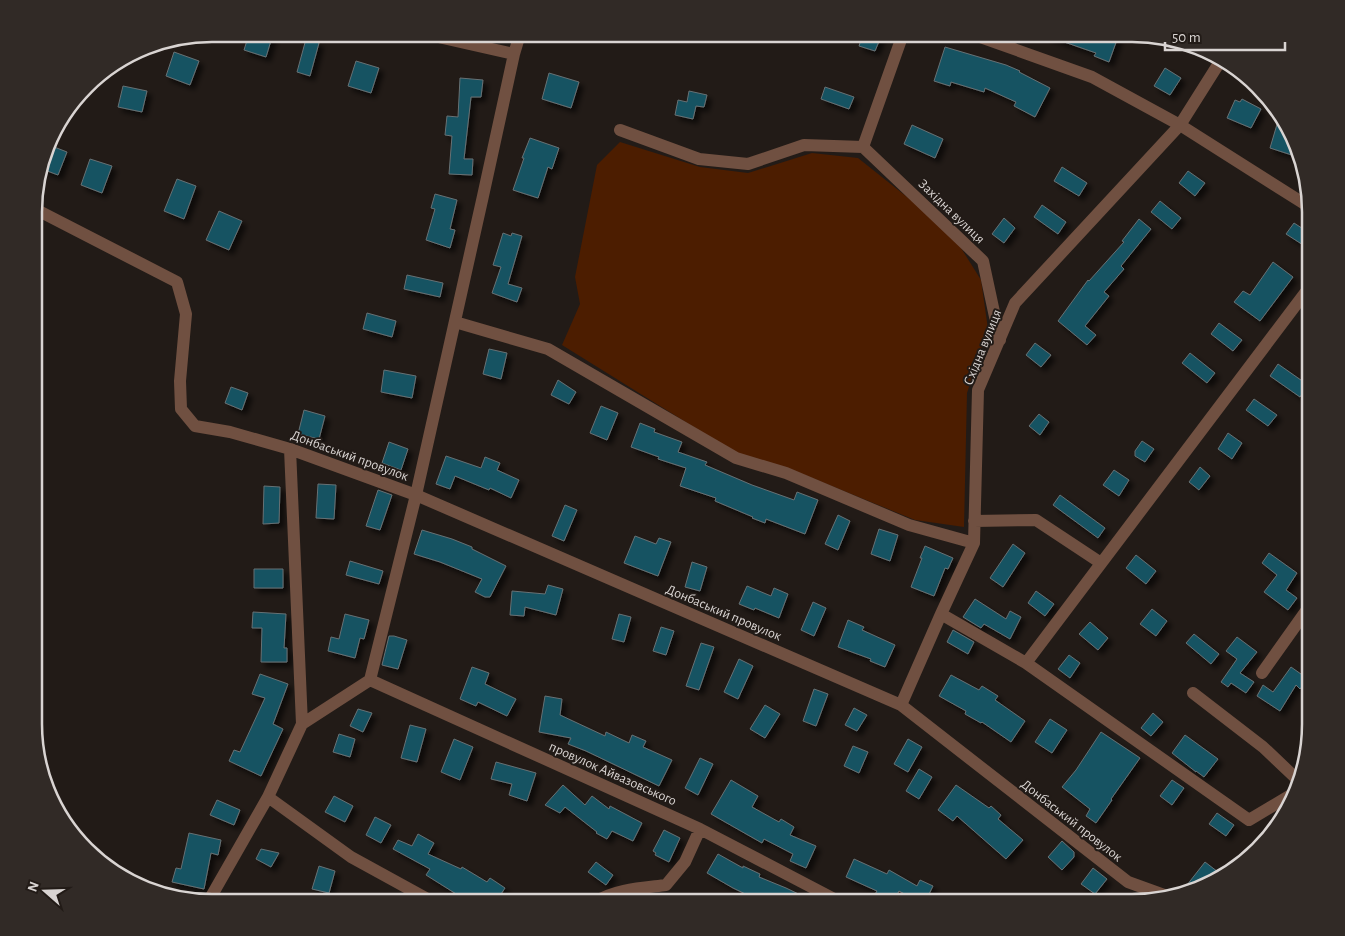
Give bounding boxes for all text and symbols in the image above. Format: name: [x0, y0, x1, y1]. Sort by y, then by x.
scale bar: [1165, 20, 1285, 52]
text: 50 m: [1172, 30, 1201, 45]
street label: Західна вулиця: [915, 177, 987, 247]
street label: Східна вулиця: [961, 307, 1004, 387]
street label: Донбаський провулок: [289, 428, 411, 484]
street label: Донбаський провулок: [664, 582, 784, 644]
street label: провулок Айвазовського: [547, 740, 678, 808]
street label: Донбаський провулок: [1018, 777, 1125, 865]
north arrow: [20, 866, 70, 916]
text: N: [25, 880, 42, 894]

